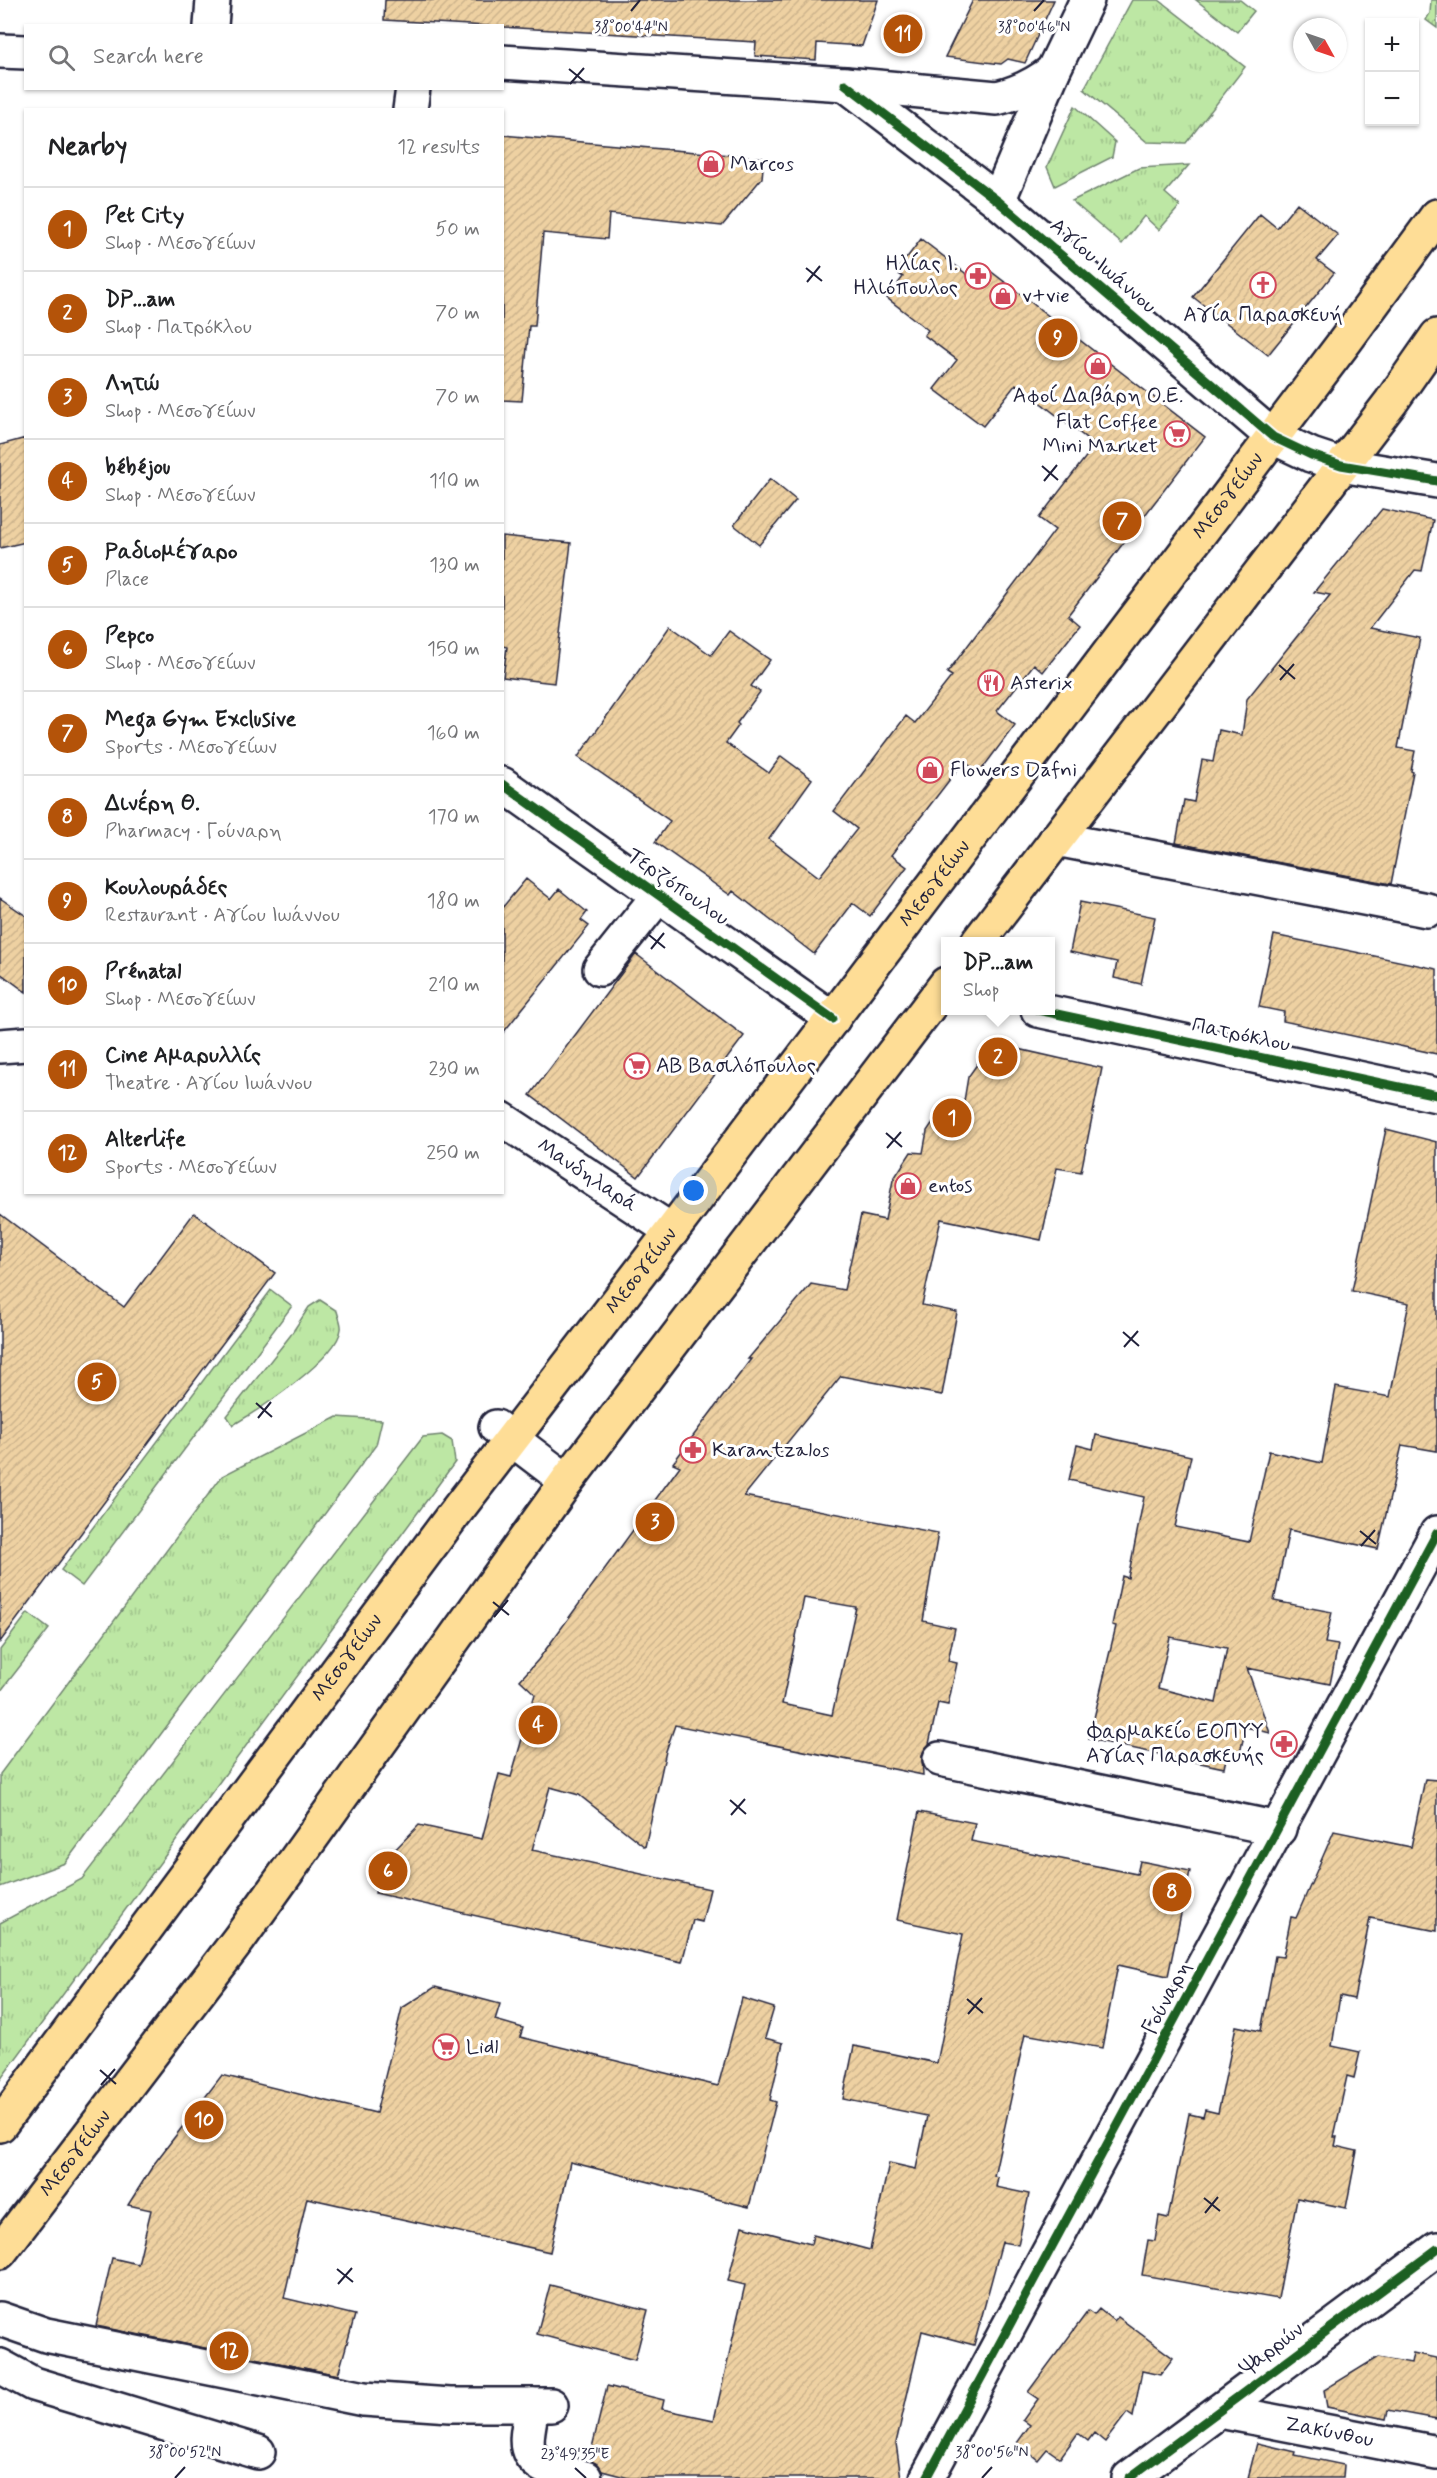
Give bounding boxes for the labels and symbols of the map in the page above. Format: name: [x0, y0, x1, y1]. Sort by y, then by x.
pin: 11: [884, 12, 922, 57]
text: 38°00'44"N: [594, 18, 668, 38]
text: 38°00'46"N: [998, 18, 1070, 38]
north arrow: [1293, 18, 1347, 72]
shop icon: Marcos: [696, 149, 726, 179]
place label: Marcos: [730, 150, 794, 178]
street label: Αγίου Ιωάννου: [1044, 212, 1162, 320]
place label: Ηλίας Ι. Ηλιόπουλος: [853, 250, 958, 302]
pharmacy icon: Ηλίας Ι. Ηλιόπουλος: [963, 261, 993, 291]
church icon: Αγία Παρασκευή: [1248, 270, 1278, 300]
shop icon: v+vie: [988, 281, 1018, 311]
place label: v+vie: [1022, 282, 1070, 310]
place label: Αγία Παρασκευή: [1183, 301, 1343, 329]
pin: 9: [1038, 316, 1078, 360]
shop icon: Αφοί Δαβάρη Ο.Ε.: [1083, 351, 1113, 381]
place label: Αφοί Δαβάρη Ο.Ε.: [1013, 382, 1183, 410]
place label: Flat Coffee Mini Market: [1043, 408, 1158, 460]
supermarket icon: Flat Coffee Mini Market: [1162, 419, 1192, 449]
street label: Μεσογείων: [1186, 446, 1270, 546]
pin: 7: [1102, 498, 1142, 544]
restaurant icon: Asterix: [976, 668, 1006, 698]
place label: Asterix: [1010, 669, 1072, 697]
shop icon: Flowers Dafni: [915, 755, 945, 785]
place label: Flowers Dafni: [950, 756, 1077, 784]
street label: Μεσογείων: [892, 834, 977, 933]
street label: Τερζόπουλου: [622, 842, 734, 932]
street label: Πατρόκλου: [1189, 1011, 1293, 1059]
pin: 2: [978, 1034, 1018, 1080]
supermarket icon: ΑΒ Βασιλόπουλος: [622, 1051, 652, 1081]
place label: ΑΒ Βασιλόπουλος: [656, 1052, 816, 1080]
pin: 1: [932, 1096, 972, 1140]
street label: Μανδηλαρά: [531, 1132, 643, 1219]
shop icon: entos: [893, 1171, 923, 1201]
place label: entos: [928, 1172, 973, 1200]
your location: [679, 1176, 708, 1205]
street label: Μεσογείων: [599, 1221, 684, 1320]
pin: 5: [78, 1360, 116, 1404]
pharmacy icon: Karantzalos: [678, 1435, 708, 1465]
place label: Karantzalos: [712, 1436, 829, 1464]
pin: 3: [636, 1500, 674, 1544]
street label: Μεσογείων: [305, 1608, 389, 1708]
pin: 4: [518, 1702, 558, 1748]
place label: Φαρμακείο ΕΟΠΥΥ Αγίας Παρασκευής: [1086, 1718, 1264, 1770]
pharmacy icon: Φαρμακείο ΕΟΠΥΥ Αγίας Παρασκευής: [1269, 1729, 1299, 1759]
pin: 6: [368, 1848, 408, 1894]
pin: 8: [1152, 1870, 1192, 1914]
street label: Γούναρη: [1136, 1956, 1198, 2040]
supermarket icon: Lidl: [431, 2032, 461, 2062]
place label: Lidl: [466, 2033, 498, 2061]
pin: 10: [184, 2098, 224, 2142]
street label: Μεσογείων: [33, 2104, 118, 2203]
street label: Ψαρρών: [1234, 2316, 1309, 2383]
pin: 12: [210, 2328, 248, 2374]
street label: Ζακύνθου: [1282, 2410, 1376, 2454]
text: 38°00'52"N: [149, 2443, 221, 2463]
text: 38°00'56"N: [956, 2443, 1028, 2463]
text: 23°49'35"E: [541, 2445, 610, 2465]

